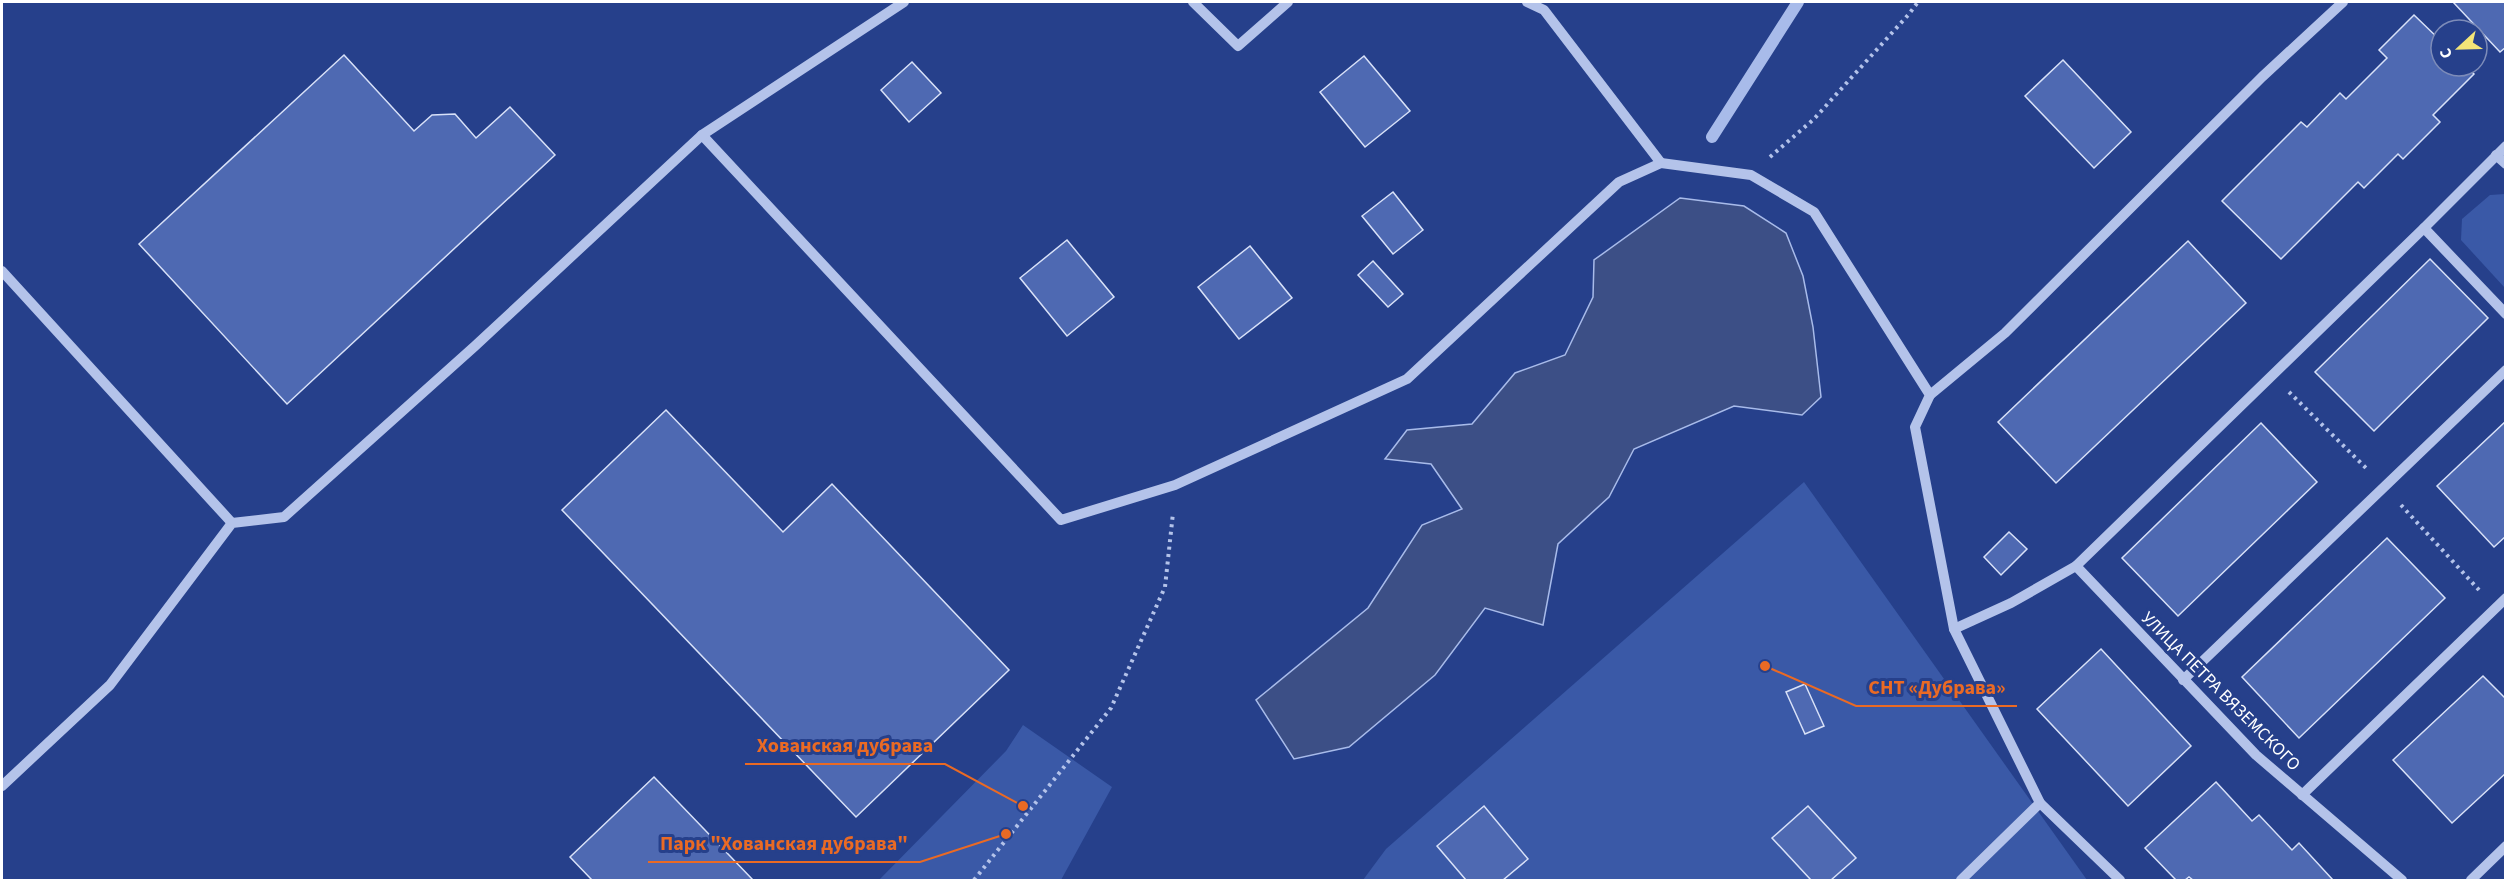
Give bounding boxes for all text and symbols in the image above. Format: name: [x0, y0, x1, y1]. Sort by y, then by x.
north arrow: [2429, 18, 2489, 78]
text: С: [2434, 45, 2458, 62]
street label: УЛИЦА ПЕТРА ВЯЗЕМСКОГО: [2135, 606, 2306, 777]
callout: СНТ «Дубрава»: [1856, 668, 2017, 706]
text: СНТ «Дубрава»: [1868, 674, 2006, 702]
callout: Хованская дубрава: [745, 726, 945, 764]
text: Хованская дубрава: [757, 732, 933, 760]
callout: Парк "Хованская дубрава": [648, 824, 920, 862]
text: Парк "Хованская дубрава": [660, 830, 908, 858]

